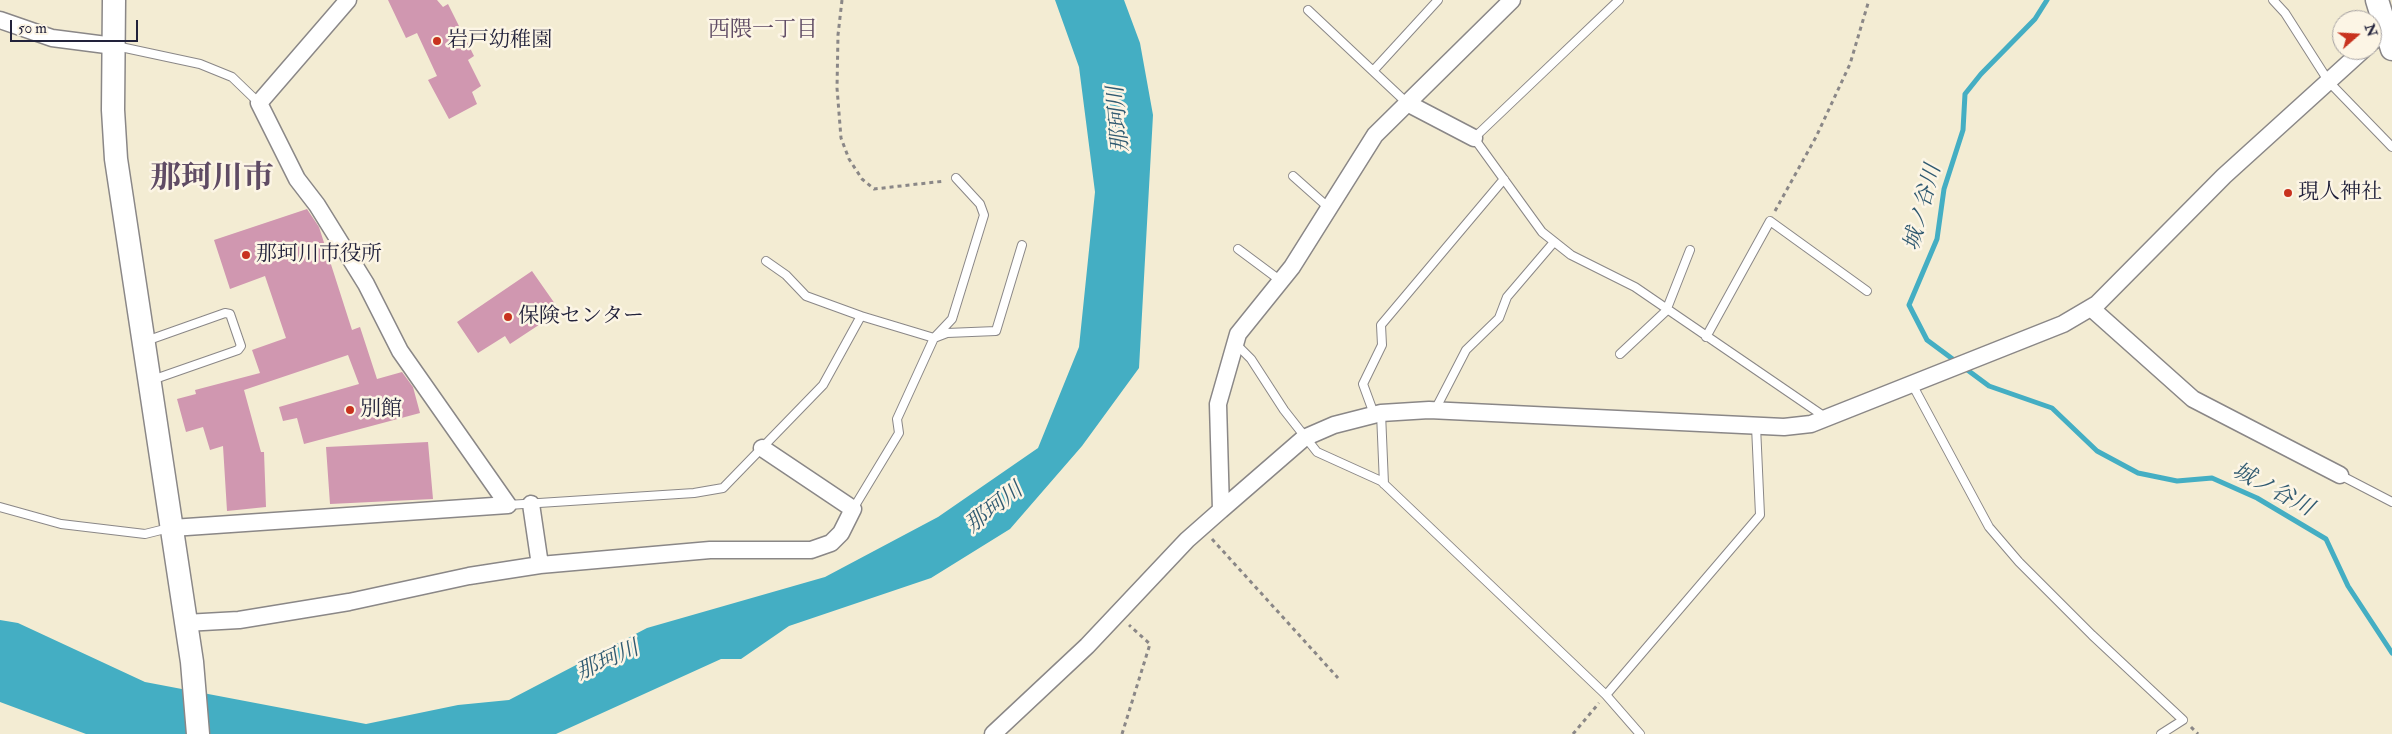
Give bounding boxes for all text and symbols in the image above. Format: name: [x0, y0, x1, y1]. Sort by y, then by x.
scale bar: [12, 10, 140, 42]
north arrow: [2332, 10, 2382, 60]
district label: 西隈一丁目: [708, 18, 818, 44]
text: 50 m: [18, 19, 47, 38]
text: N: [2361, 22, 2381, 39]
place label: 岩戸幼稚園: [447, 28, 552, 54]
marker: 岩戸幼稚園: [431, 35, 443, 47]
water label: 那珂川: [1104, 85, 1136, 153]
district label: 那珂川市: [150, 161, 274, 199]
water label: 城ノ谷川: [1900, 162, 1948, 254]
place label: 現人神社: [2298, 180, 2382, 206]
marker: 現人神社: [2282, 187, 2294, 199]
place label: 那珂川市役所: [256, 242, 382, 268]
marker: 那珂川市役所: [240, 249, 252, 261]
place label: 保険センター: [518, 304, 644, 330]
marker: 保険センター: [502, 311, 514, 323]
place label: 別館: [360, 397, 402, 423]
marker: 別館: [344, 404, 356, 416]
water label: 城ノ谷川: [2227, 459, 2317, 523]
water label: 那珂川: [961, 478, 1029, 540]
water label: 那珂川: [572, 637, 644, 687]

